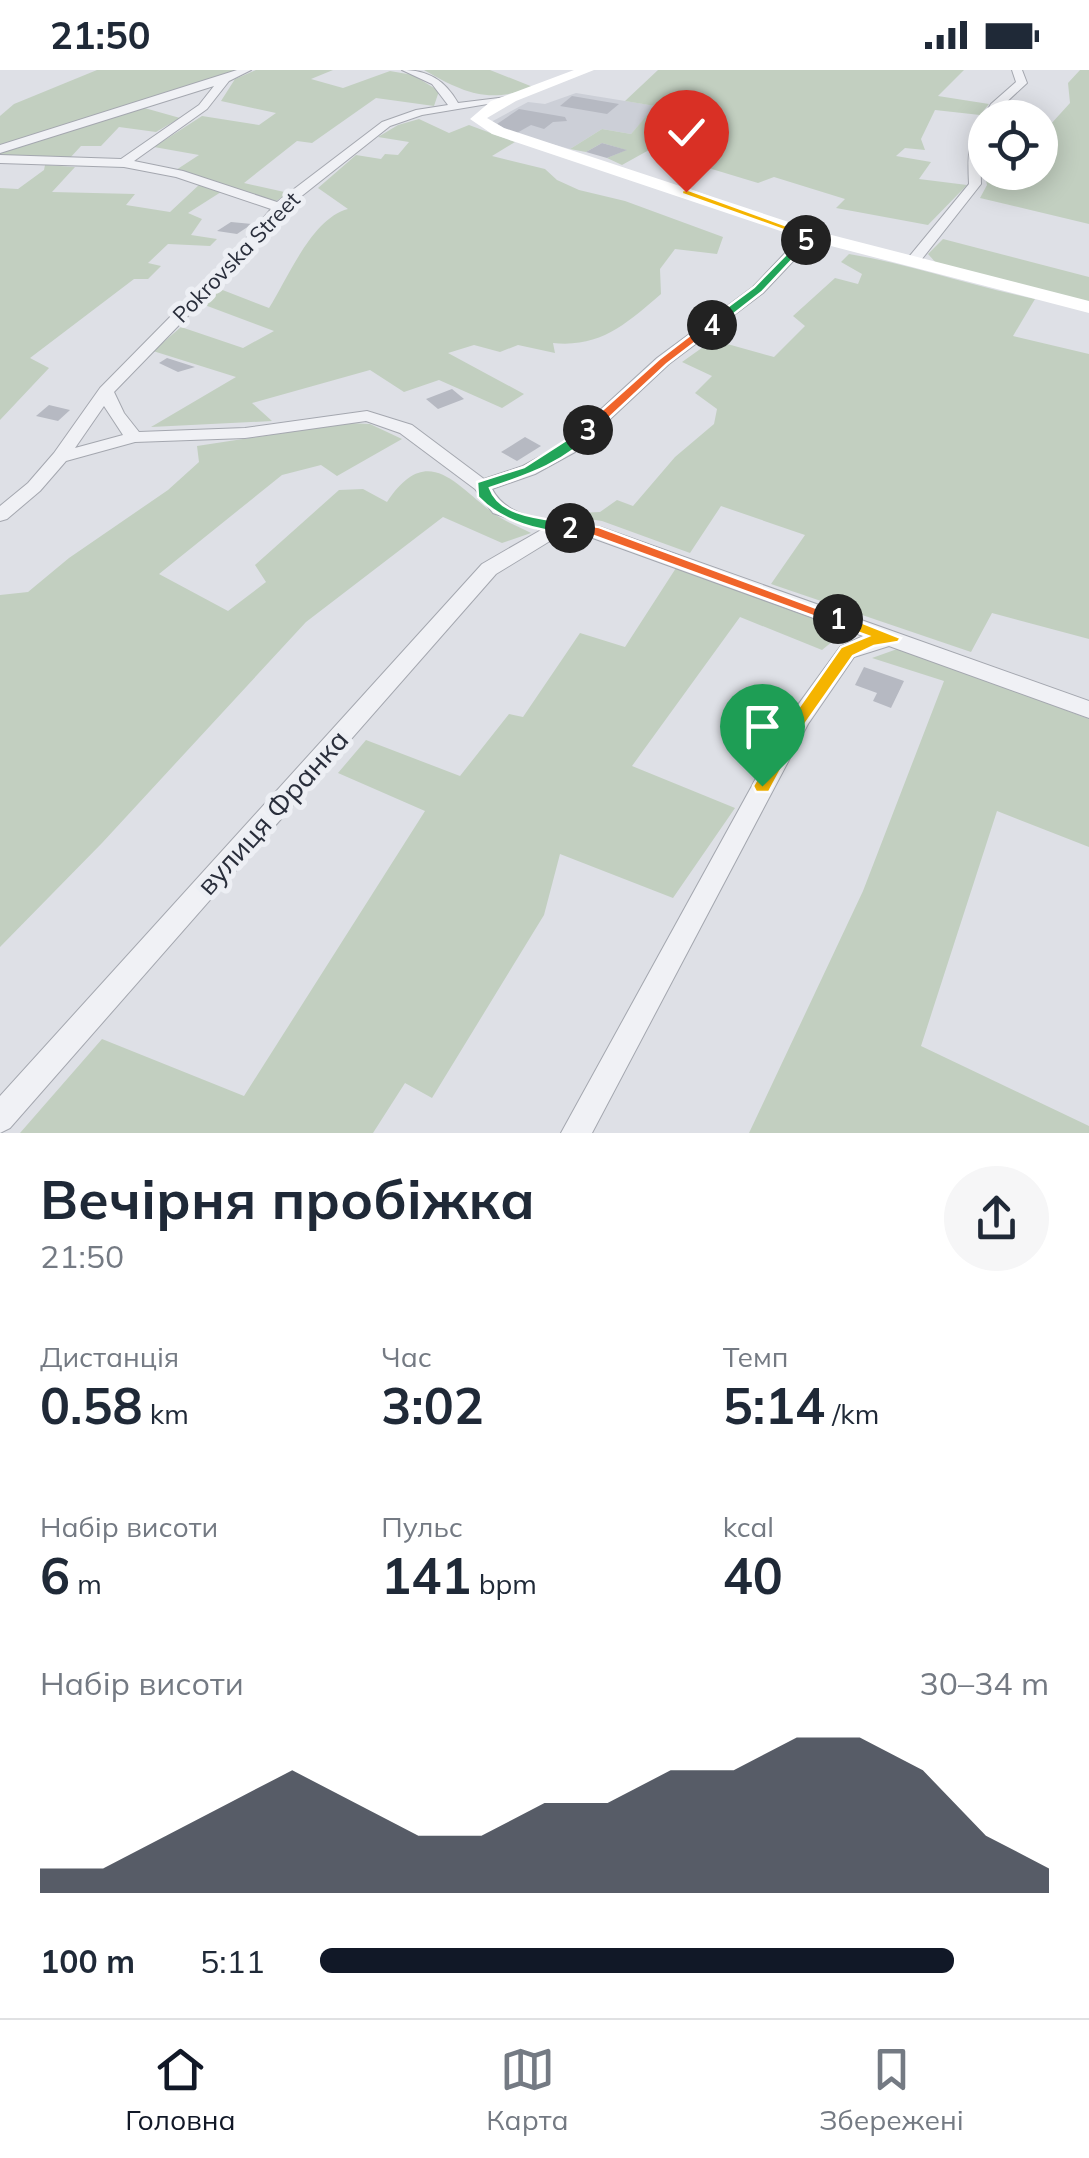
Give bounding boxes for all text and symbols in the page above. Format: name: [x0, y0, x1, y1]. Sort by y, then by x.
text: 21:50: [50, 11, 151, 59]
pin: [644, 90, 729, 193]
map controls: [968, 100, 1058, 190]
button: locate: [968, 100, 1058, 190]
icon: check: [659, 105, 714, 160]
street label: Pokrovska Street: [166, 185, 306, 328]
pin: 5: [781, 215, 831, 265]
text: 5: [798, 222, 814, 257]
pin: 4: [687, 300, 737, 350]
text: 4: [704, 307, 720, 342]
pin: 3: [563, 405, 613, 455]
text: 3: [580, 412, 596, 447]
pin: 2: [545, 503, 595, 553]
text: 2: [562, 510, 578, 545]
pin: 1: [813, 594, 863, 644]
text: 1: [830, 601, 846, 636]
pin: [720, 684, 805, 787]
icon: arrive: [735, 699, 790, 754]
street label: вулиця Франка: [189, 722, 355, 902]
text: Вечірня пробіжка: [40, 1164, 535, 1233]
button: share: [944, 1166, 1049, 1271]
text: 21:50: [40, 1236, 124, 1276]
text: Дистанція: [40, 1339, 179, 1374]
text: Час: [381, 1339, 432, 1374]
text: Темп: [723, 1339, 788, 1374]
text: 0.58: [40, 1374, 142, 1437]
text: 3:02: [381, 1374, 484, 1437]
text: 5:14: [723, 1374, 825, 1437]
text: km: [142, 1396, 189, 1431]
text: /km: [825, 1396, 879, 1431]
text: Набір висоти: [40, 1509, 218, 1544]
text: Пульс: [381, 1509, 463, 1544]
text: kcal: [723, 1509, 774, 1544]
text: 6: [40, 1544, 70, 1607]
text: 141: [381, 1544, 471, 1607]
text: 40: [723, 1544, 783, 1607]
text: m: [70, 1566, 102, 1601]
text: bpm: [471, 1566, 537, 1601]
text: Набір висоти: [40, 1663, 244, 1703]
text: 30–34 m: [920, 1663, 1049, 1703]
text: 100 m: [40, 1941, 135, 1981]
text: 5:11: [200, 1941, 265, 1981]
tab: Головна: [125, 2042, 236, 2137]
tab: Карта: [486, 2042, 569, 2137]
tab: Збережені: [819, 2042, 964, 2137]

